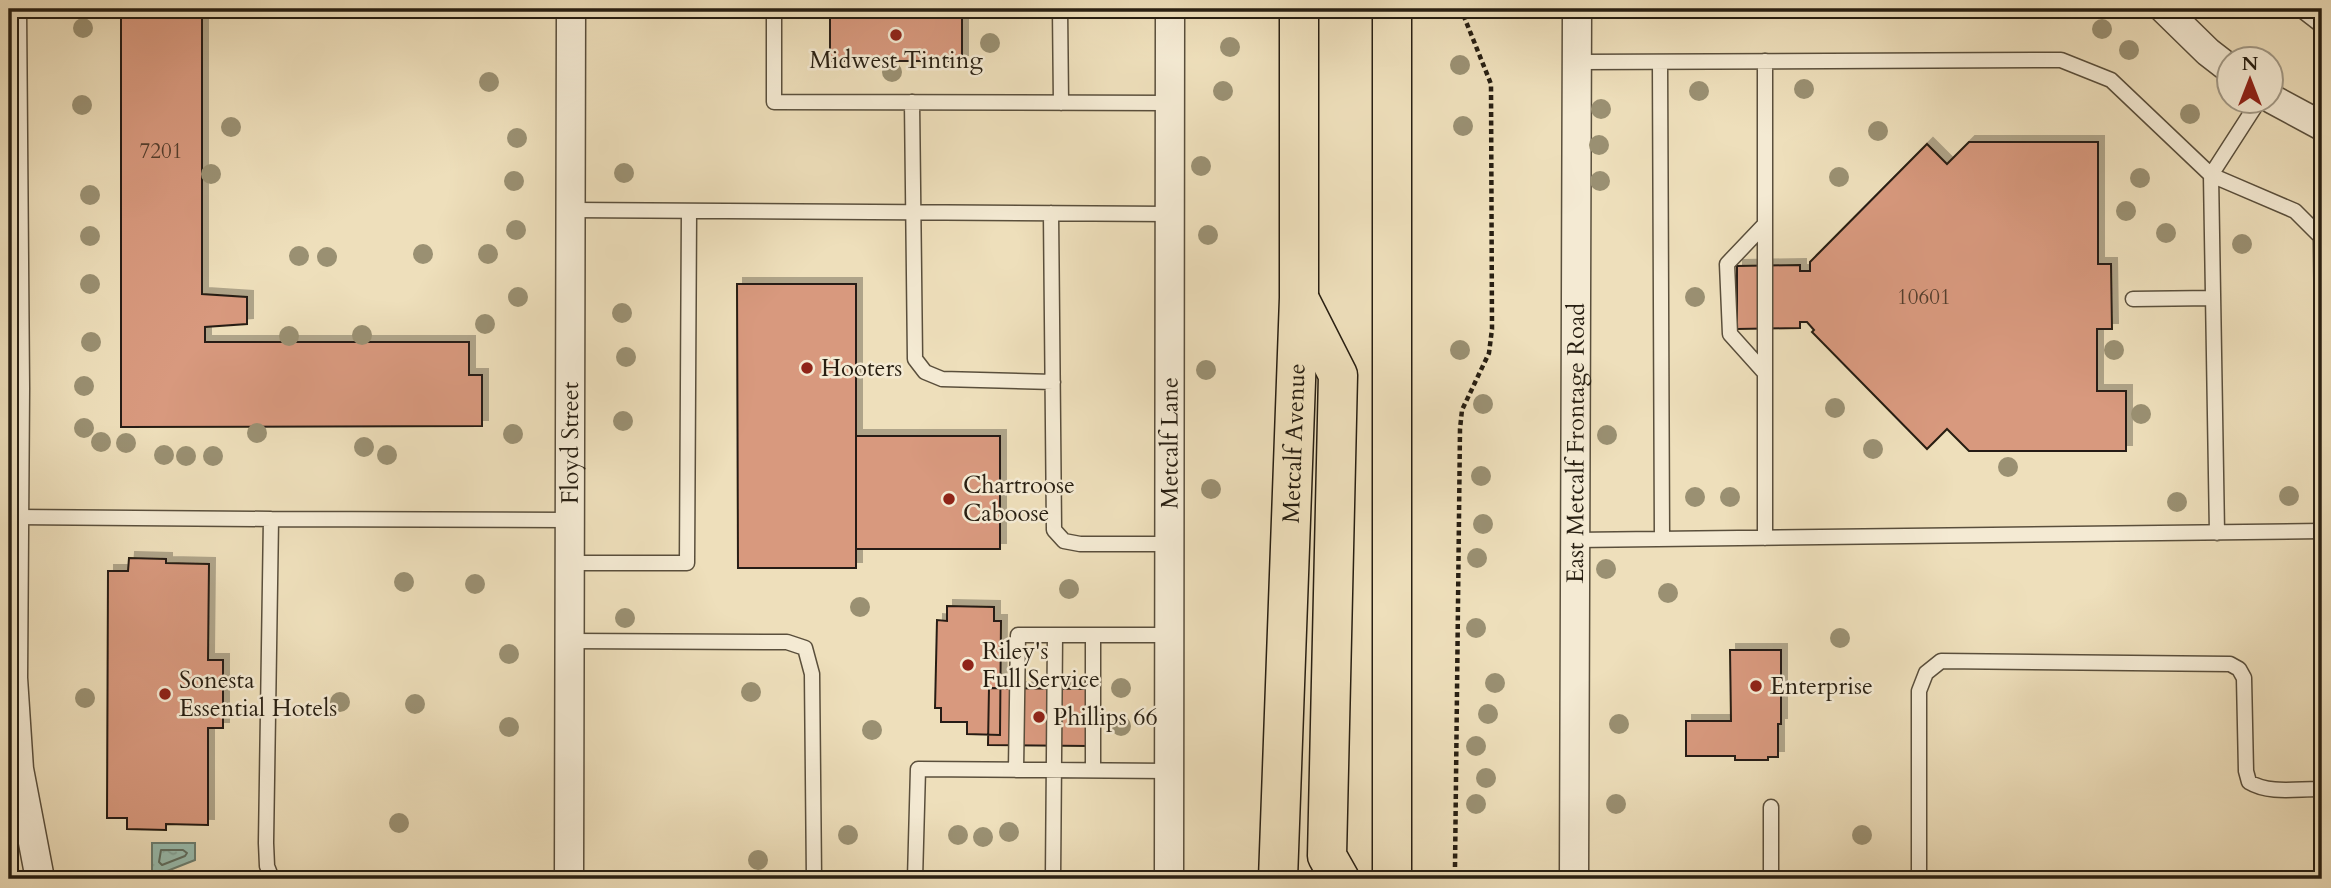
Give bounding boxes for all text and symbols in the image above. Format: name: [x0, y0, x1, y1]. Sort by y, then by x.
marker: Midwest Tinting: [888, 27, 904, 43]
place label: Midwest Tinting: [809, 44, 983, 77]
north arrow: [2216, 46, 2286, 116]
text: N: [2242, 51, 2259, 77]
house number: 7201: [139, 137, 183, 166]
house number: 10601: [1897, 283, 1951, 312]
street label: East Metcalf Frontage Road: [1559, 303, 1592, 583]
place label: Hooters: [821, 352, 902, 385]
marker: Hooters: [799, 360, 815, 376]
street label: Metcalf Avenue: [1274, 363, 1313, 524]
street label: Metcalf Lane: [1153, 377, 1186, 509]
street label: Floyd Street: [553, 381, 587, 504]
place label: Chartroose Caboose: [963, 469, 1075, 530]
marker: Chartroose Caboose: [941, 491, 957, 507]
place label: Riley's Full Service: [982, 635, 1100, 696]
marker: Riley's Full Service: [960, 657, 976, 673]
place label: Sonesta Essential Hotels: [179, 664, 337, 725]
place label: Enterprise: [1770, 670, 1873, 703]
marker: Enterprise: [1748, 678, 1764, 694]
marker: Sonesta Essential Hotels: [157, 686, 173, 702]
place label: Phillips 66: [1053, 701, 1158, 734]
marker: Phillips 66: [1031, 709, 1047, 725]

